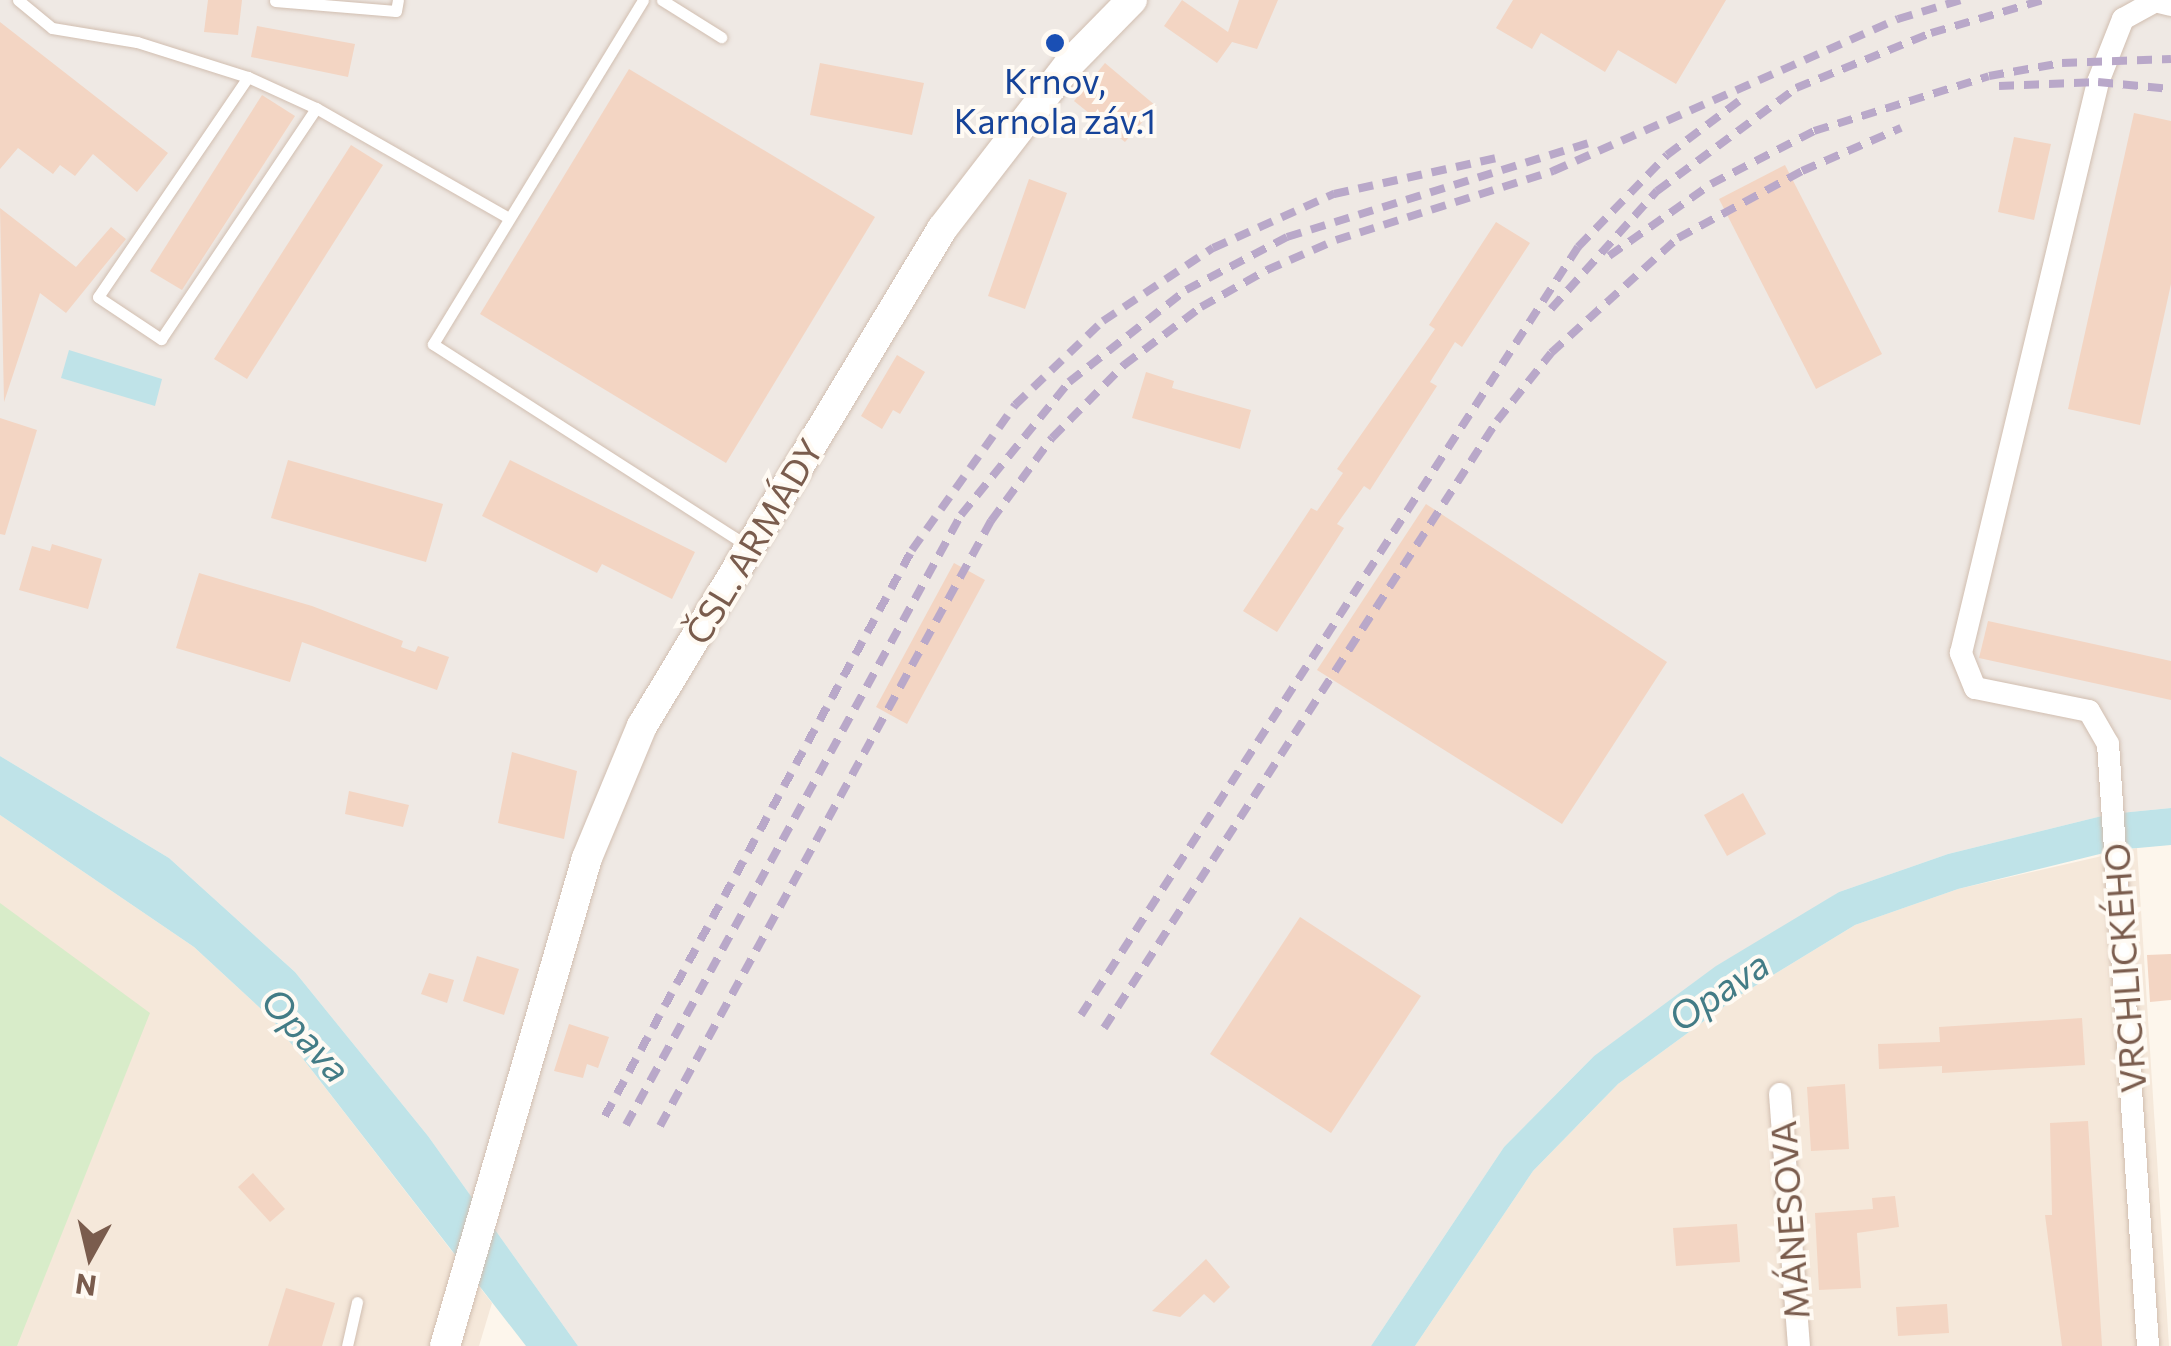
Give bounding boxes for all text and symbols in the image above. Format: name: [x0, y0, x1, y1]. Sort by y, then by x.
marker: Krnov, Karnola záv.1: [1044, 32, 1066, 54]
place label: Krnov, Karnola záv.1: [954, 59, 1156, 141]
street label: ČSL. ARMÁDY: [675, 431, 831, 651]
street label: VRCHLICKÉHO: [2094, 842, 2154, 1094]
water label: Opava: [1659, 940, 1777, 1040]
water label: Opava: [253, 977, 361, 1091]
street label: MÁNESOVA: [1761, 1119, 1817, 1321]
north arrow: [40, 1206, 140, 1306]
text: N: [73, 1267, 99, 1304]

